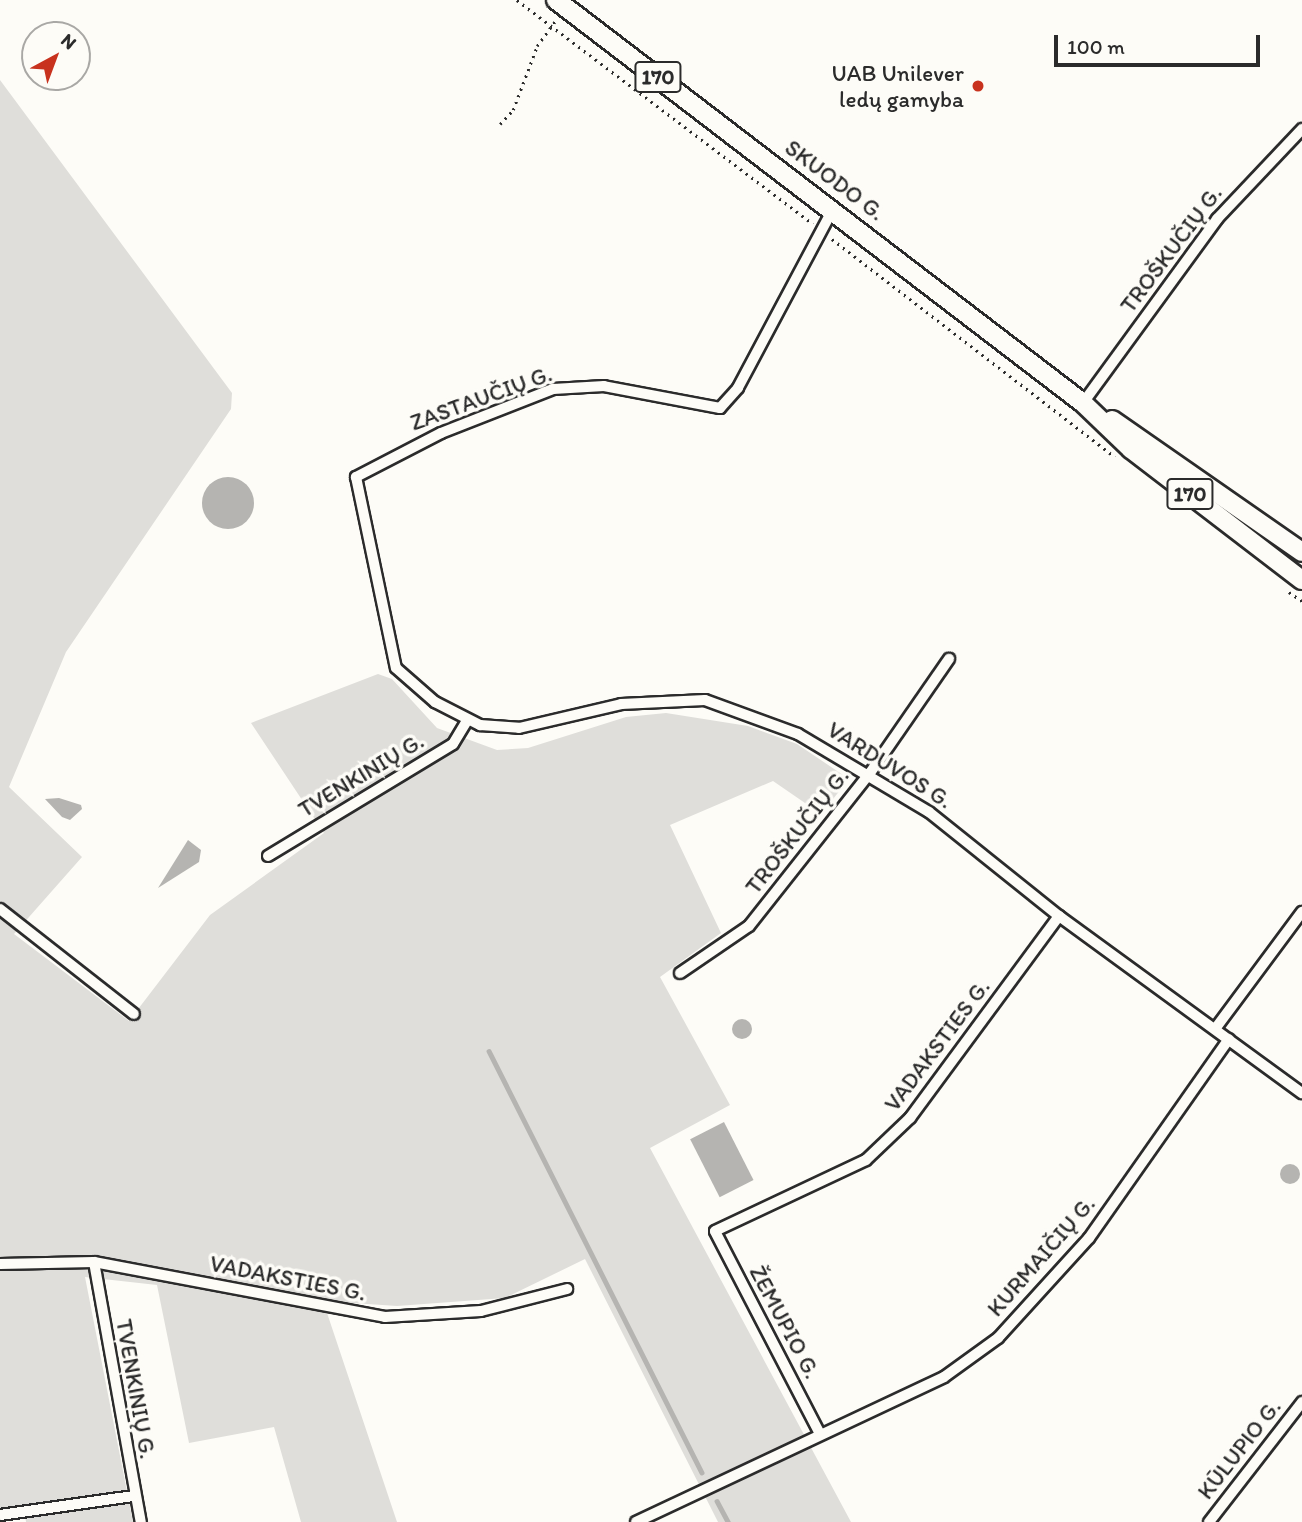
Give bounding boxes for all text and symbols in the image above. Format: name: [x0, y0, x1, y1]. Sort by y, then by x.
north arrow: [21, 21, 91, 91]
scale bar: [1057, 21, 1264, 65]
text: N: [56, 28, 81, 54]
text: 100 m: [1067, 34, 1125, 59]
place label: UAB Unilever ledų gamyba: [832, 59, 964, 113]
road number: 170: [634, 60, 682, 94]
marker: UAB Unilever ledų gamyba: [970, 78, 986, 94]
street label: SKUODO G.: [780, 134, 890, 226]
street label: TROŠKUČIŲ G.: [1114, 180, 1228, 318]
street label: ZASTAUČIŲ G.: [406, 360, 556, 436]
road number: 170: [1166, 476, 1214, 512]
street label: VARDUVOS G.: [822, 716, 958, 814]
street label: TVENKINIŲ G.: [293, 727, 429, 823]
street label: TROŠKUČIŲ G.: [739, 763, 855, 899]
street label: VADAKSTIES G.: [878, 973, 996, 1117]
street label: KURMAIČIŲ G.: [981, 1190, 1101, 1322]
street label: VADAKSTIES G.: [208, 1249, 368, 1307]
street label: ŽEMUPIO G.: [744, 1261, 826, 1383]
street label: TVENKINIŲ G.: [110, 1317, 162, 1461]
street label: KŪLUPIO G.: [1191, 1393, 1287, 1505]

